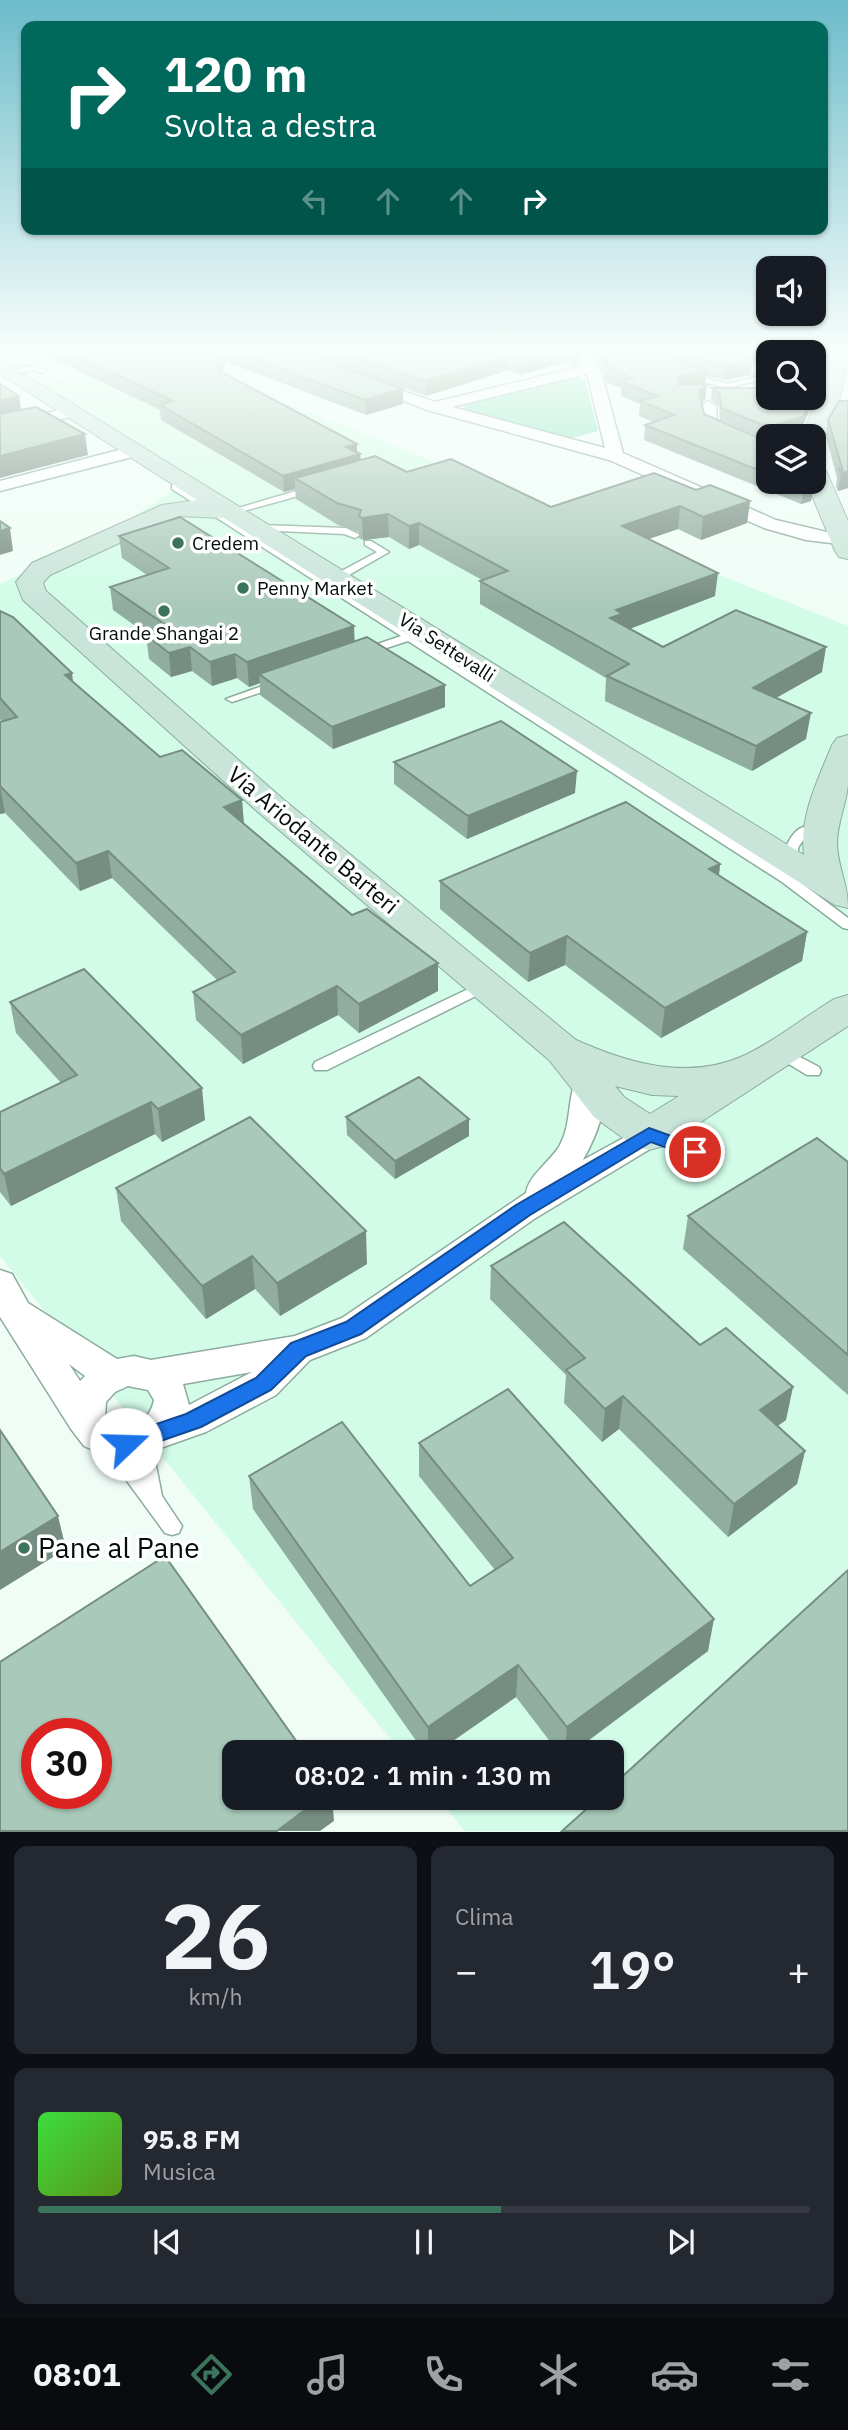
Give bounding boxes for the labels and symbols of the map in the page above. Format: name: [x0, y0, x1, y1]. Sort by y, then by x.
place label: Credem: [192, 531, 259, 555]
marker: Credem: [170, 535, 186, 551]
place label: Penny Market: [257, 576, 373, 600]
marker: Penny Market: [235, 580, 251, 596]
marker: Grande Shangai 2: [156, 603, 172, 619]
street label: Via Settevalli: [394, 607, 500, 687]
place label: Grande Shangai 2: [89, 621, 239, 645]
street label: Via Ariodante Barteri: [222, 759, 405, 920]
pin: [665, 1122, 725, 1182]
position arrow: [89, 1407, 163, 1481]
place label: Pane al Pane: [38, 1529, 200, 1566]
marker: Pane al Pane: [16, 1540, 32, 1556]
speed limit sign: 30: [21, 1718, 112, 1809]

